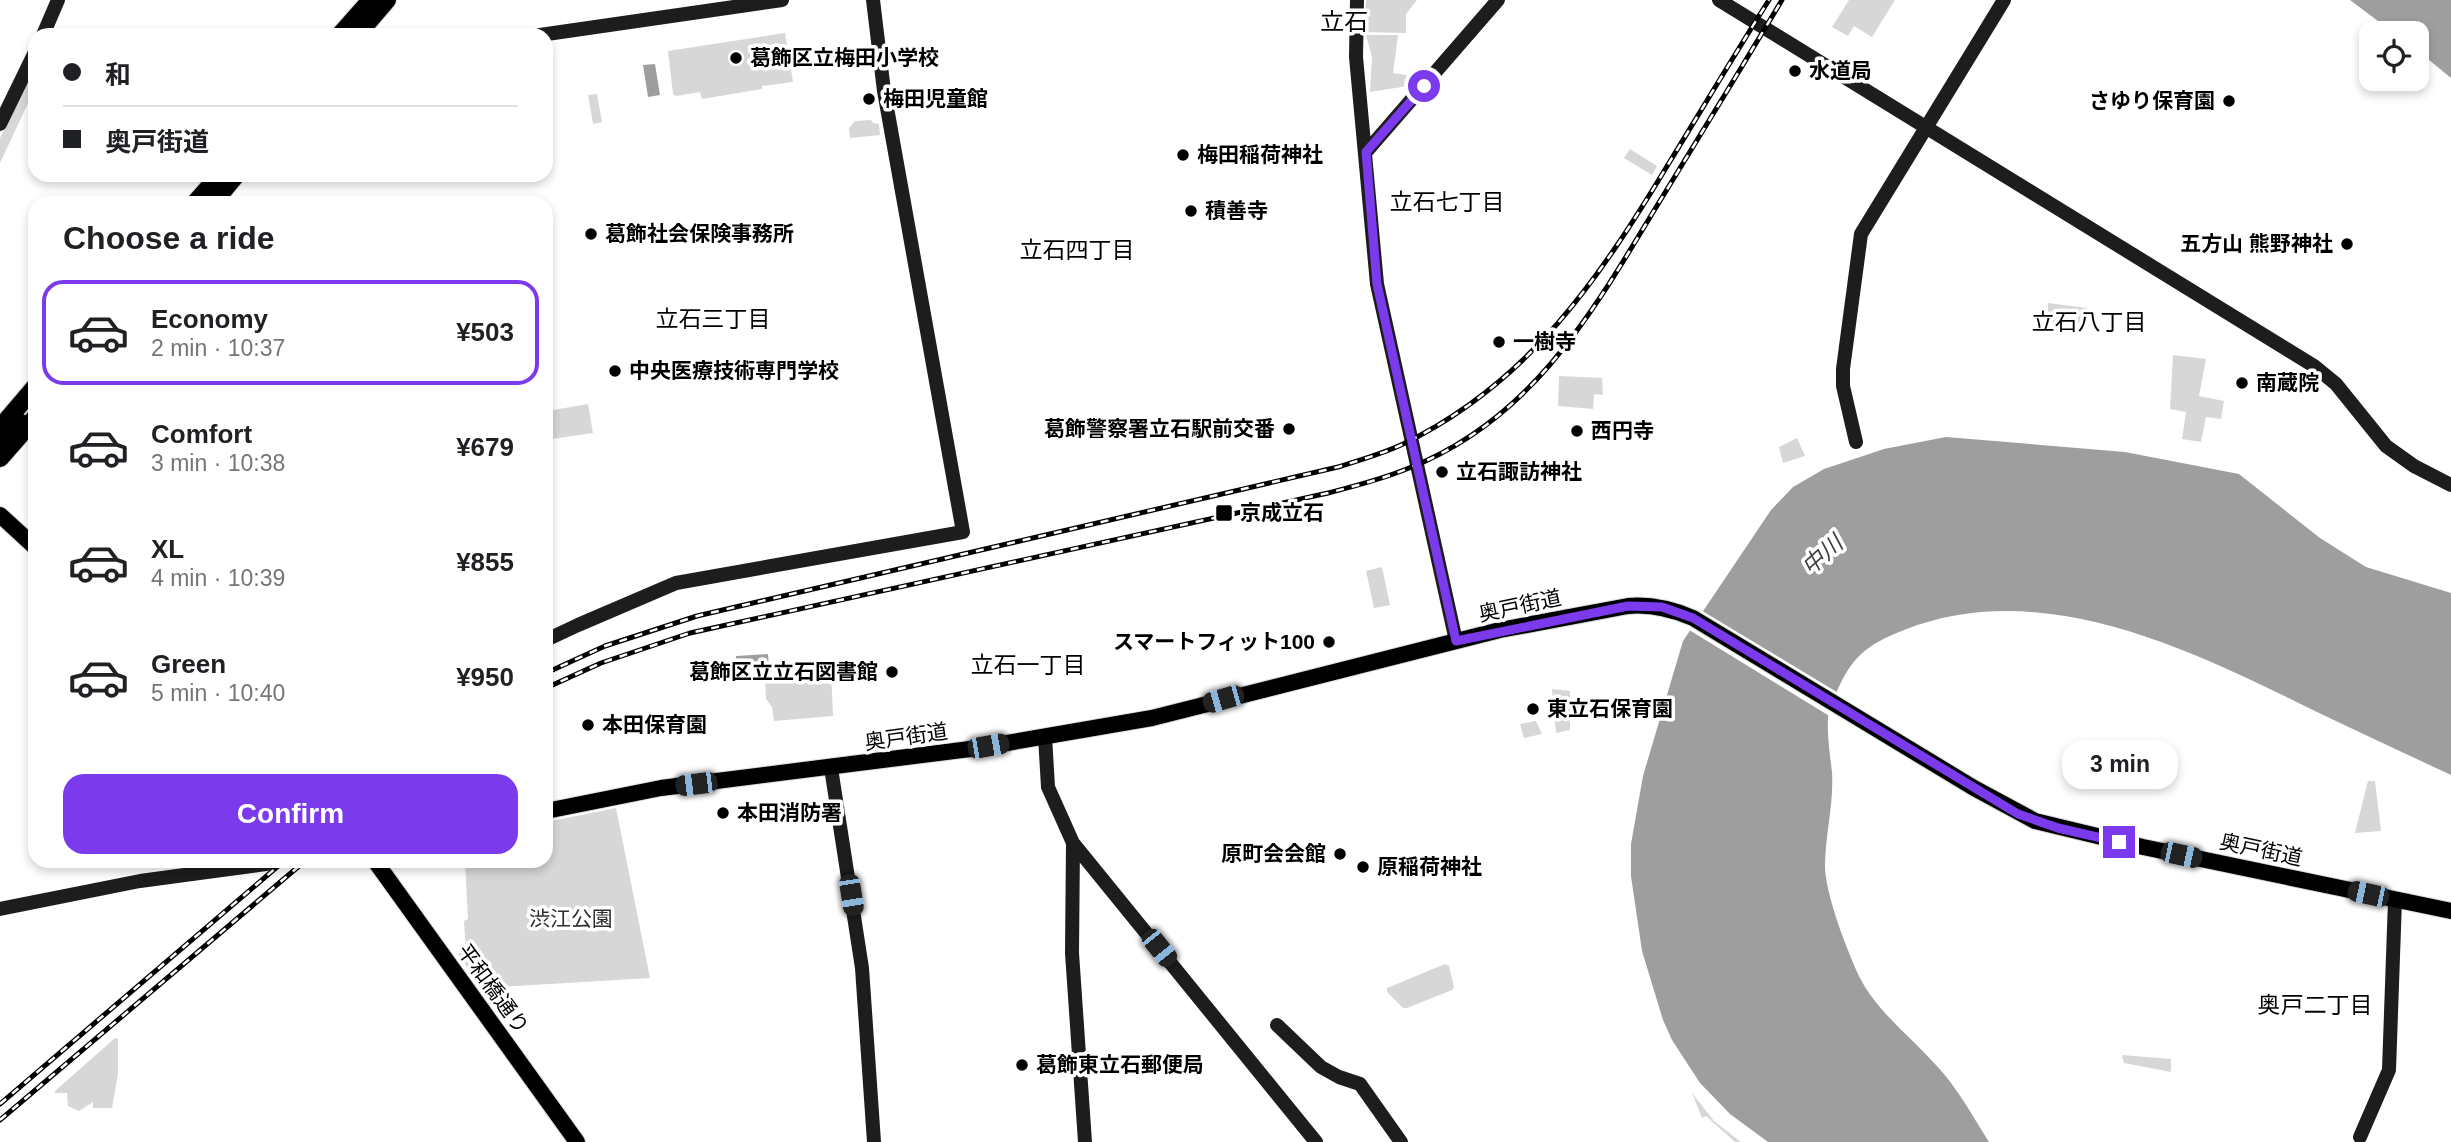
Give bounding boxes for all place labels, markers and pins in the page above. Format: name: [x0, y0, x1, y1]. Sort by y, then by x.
place label: 葛飾区立梅田小学校: [750, 46, 939, 69]
marker: 葛飾区立梅田小学校: [728, 50, 744, 66]
place label: 水道局: [1809, 59, 1872, 82]
marker: 水道局: [1787, 63, 1803, 79]
place label: 梅田児童館: [883, 87, 988, 110]
place label: さゆり保育園: [2089, 89, 2215, 112]
marker: 梅田児童館: [861, 91, 877, 107]
marker: さゆり保育園: [2221, 93, 2237, 109]
place label: 梅田稲荷神社: [1197, 143, 1323, 166]
marker: 梅田稲荷神社: [1175, 147, 1191, 163]
place label: 積善寺: [1205, 199, 1268, 222]
marker: 積善寺: [1183, 203, 1199, 219]
place label: 葛飾社会保険事務所: [605, 222, 794, 245]
marker: 葛飾社会保険事務所: [583, 226, 599, 242]
place label: 五方山 熊野神社: [2180, 232, 2333, 255]
marker: 五方山 熊野神社: [2339, 236, 2355, 252]
place label: 一樹寺: [1513, 330, 1576, 353]
marker: 一樹寺: [1491, 334, 1507, 350]
place label: 中央医療技術専門学校: [629, 359, 839, 382]
marker: 中央医療技術専門学校: [607, 363, 623, 379]
place label: 南蔵院: [2256, 371, 2319, 394]
marker: 南蔵院: [2234, 375, 2250, 391]
place label: 葛飾警察署立石駅前交番: [1044, 417, 1275, 440]
place label: 西円寺: [1591, 419, 1654, 442]
marker: 葛飾警察署立石駅前交番: [1281, 421, 1297, 437]
marker: 西円寺: [1569, 423, 1585, 439]
place label: 立石諏訪神社: [1456, 460, 1582, 483]
marker: 立石諏訪神社: [1434, 464, 1450, 480]
place label: 京成立石: [1240, 501, 1324, 524]
marker: 京成立石: [1214, 503, 1234, 523]
place label: スマートフィット100: [1113, 630, 1315, 653]
marker: スマートフィット100: [1321, 634, 1337, 650]
place label: 葛飾区立立石図書館: [689, 660, 878, 683]
marker: 葛飾区立立石図書館: [884, 664, 900, 680]
place label: 東立石保育園: [1547, 697, 1673, 720]
marker: 東立石保育園: [1525, 701, 1541, 717]
place label: 本田保育園: [602, 713, 707, 736]
marker: 本田保育園: [580, 717, 596, 733]
place label: 本田消防署: [737, 801, 842, 824]
marker: 本田消防署: [715, 805, 731, 821]
place label: 原町会会館: [1221, 842, 1326, 865]
marker: 原町会会館: [1332, 846, 1348, 862]
place label: 原稲荷神社: [1377, 855, 1482, 878]
marker: 原稲荷神社: [1355, 859, 1371, 875]
place label: 葛飾東立石郵便局: [1036, 1053, 1204, 1076]
marker: 葛飾東立石郵便局: [1014, 1057, 1030, 1073]

